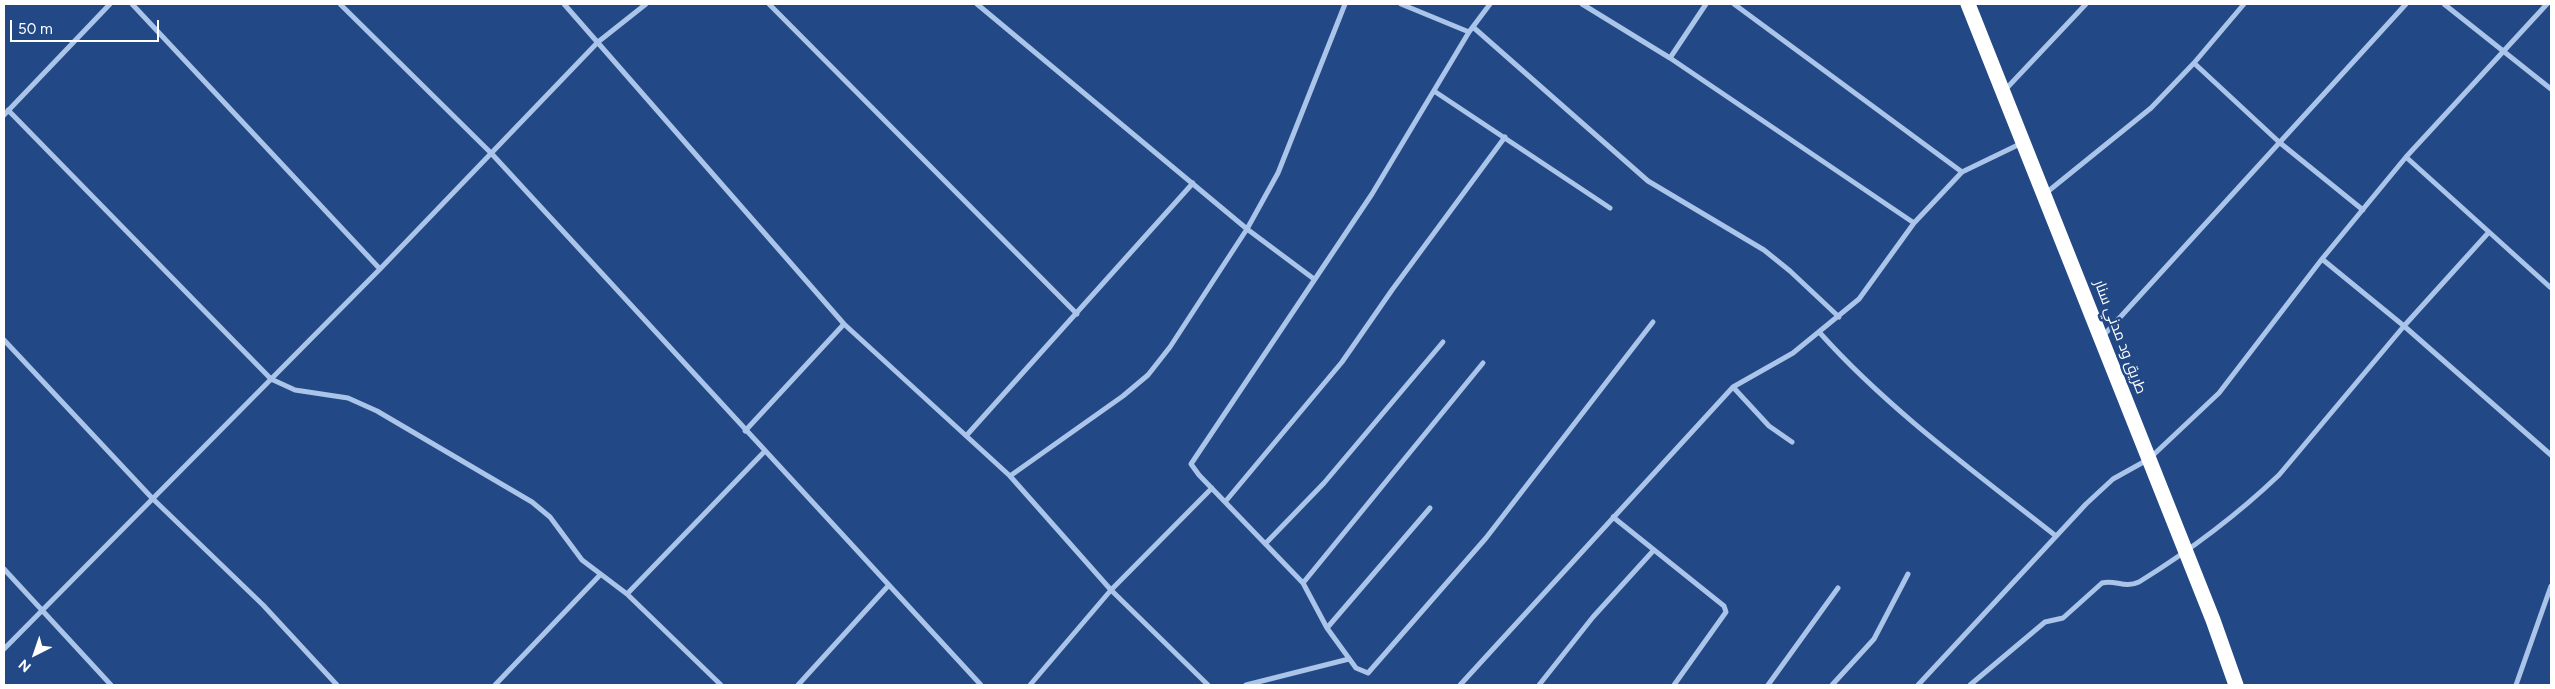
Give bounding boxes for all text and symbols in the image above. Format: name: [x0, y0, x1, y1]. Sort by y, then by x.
scale bar: [12, 10, 161, 42]
text: 50 m: [18, 20, 53, 38]
street label: طريق ود مدني سنار: [2090, 277, 2150, 397]
north arrow: [10, 629, 60, 679]
text: N: [15, 656, 34, 676]

